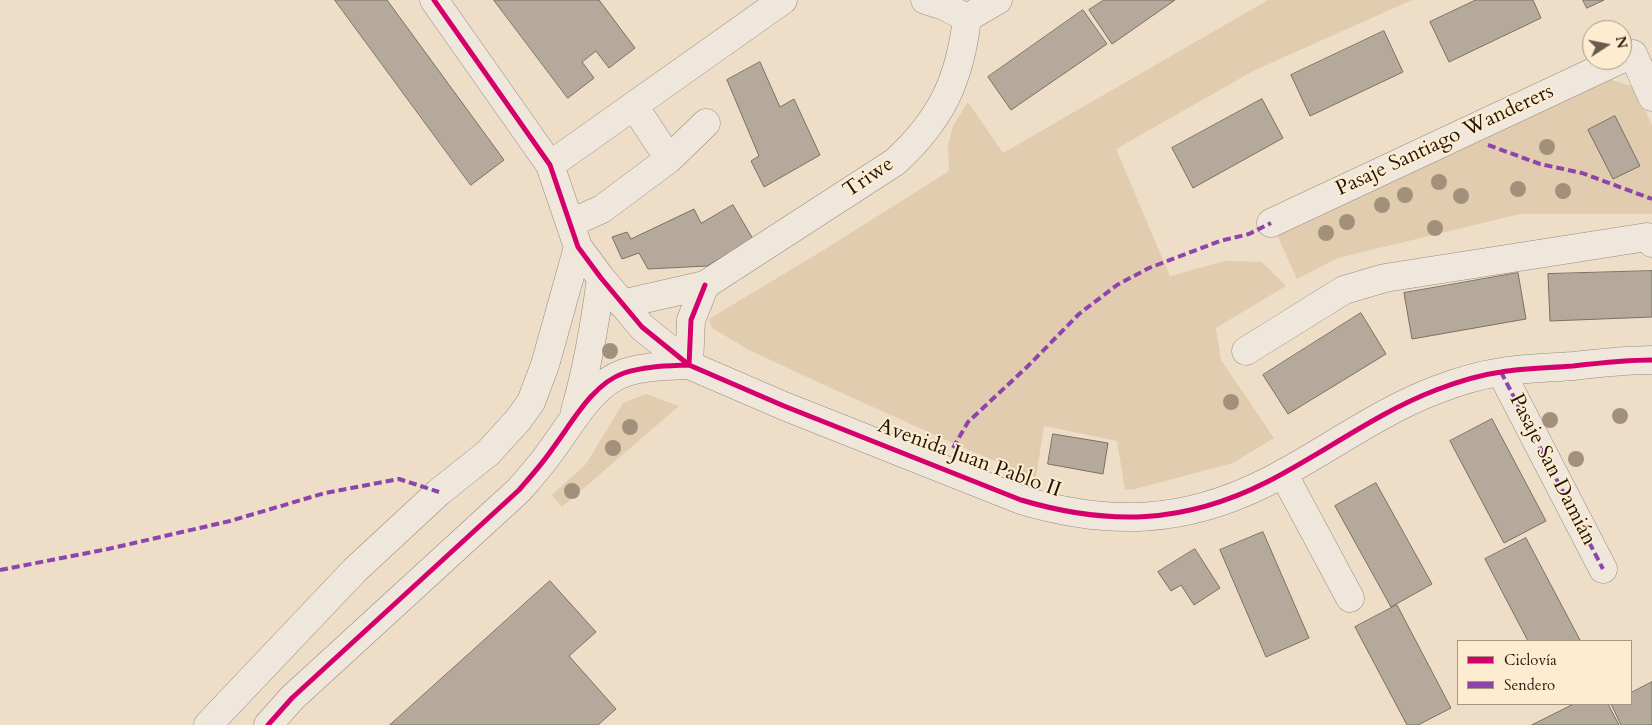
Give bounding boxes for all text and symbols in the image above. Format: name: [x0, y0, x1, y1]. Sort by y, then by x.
north arrow: [1582, 20, 1632, 70]
text: N: [1611, 34, 1632, 50]
street label: Pasaje Santiago Wanderers: [1332, 79, 1558, 203]
street label: Triwe: [839, 152, 899, 204]
street label: Pasaje San Damián: [1503, 390, 1601, 550]
street label: Avenida Juan Pablo II: [874, 414, 1064, 504]
legend: [1457, 640, 1632, 705]
text: Ciclovía: [1504, 650, 1557, 670]
text: Sendero: [1504, 675, 1555, 695]

